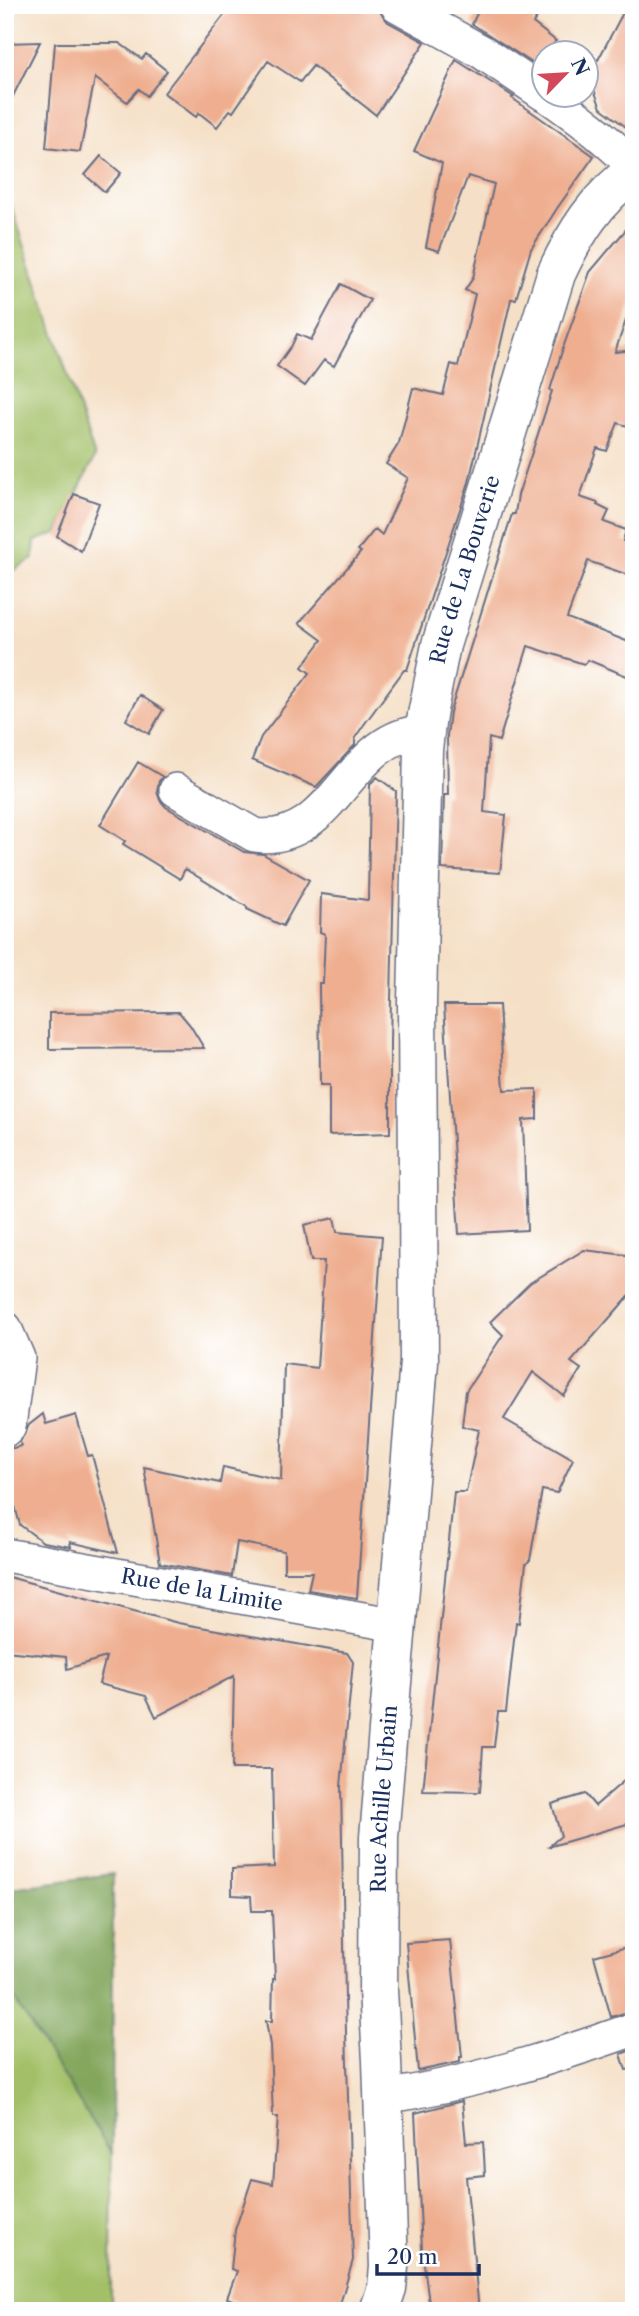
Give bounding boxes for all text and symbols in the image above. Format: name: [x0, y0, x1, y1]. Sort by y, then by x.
north arrow: [530, 38, 600, 108]
text: N: [566, 55, 594, 79]
street label: Rue de La Bouverie: [425, 472, 505, 666]
street label: Rue de la Limite: [119, 1563, 285, 1616]
street label: Rue Achille Urbain: [366, 1704, 402, 1893]
scale bar: [377, 2232, 478, 2276]
text: 20 m: [387, 2244, 438, 2269]

